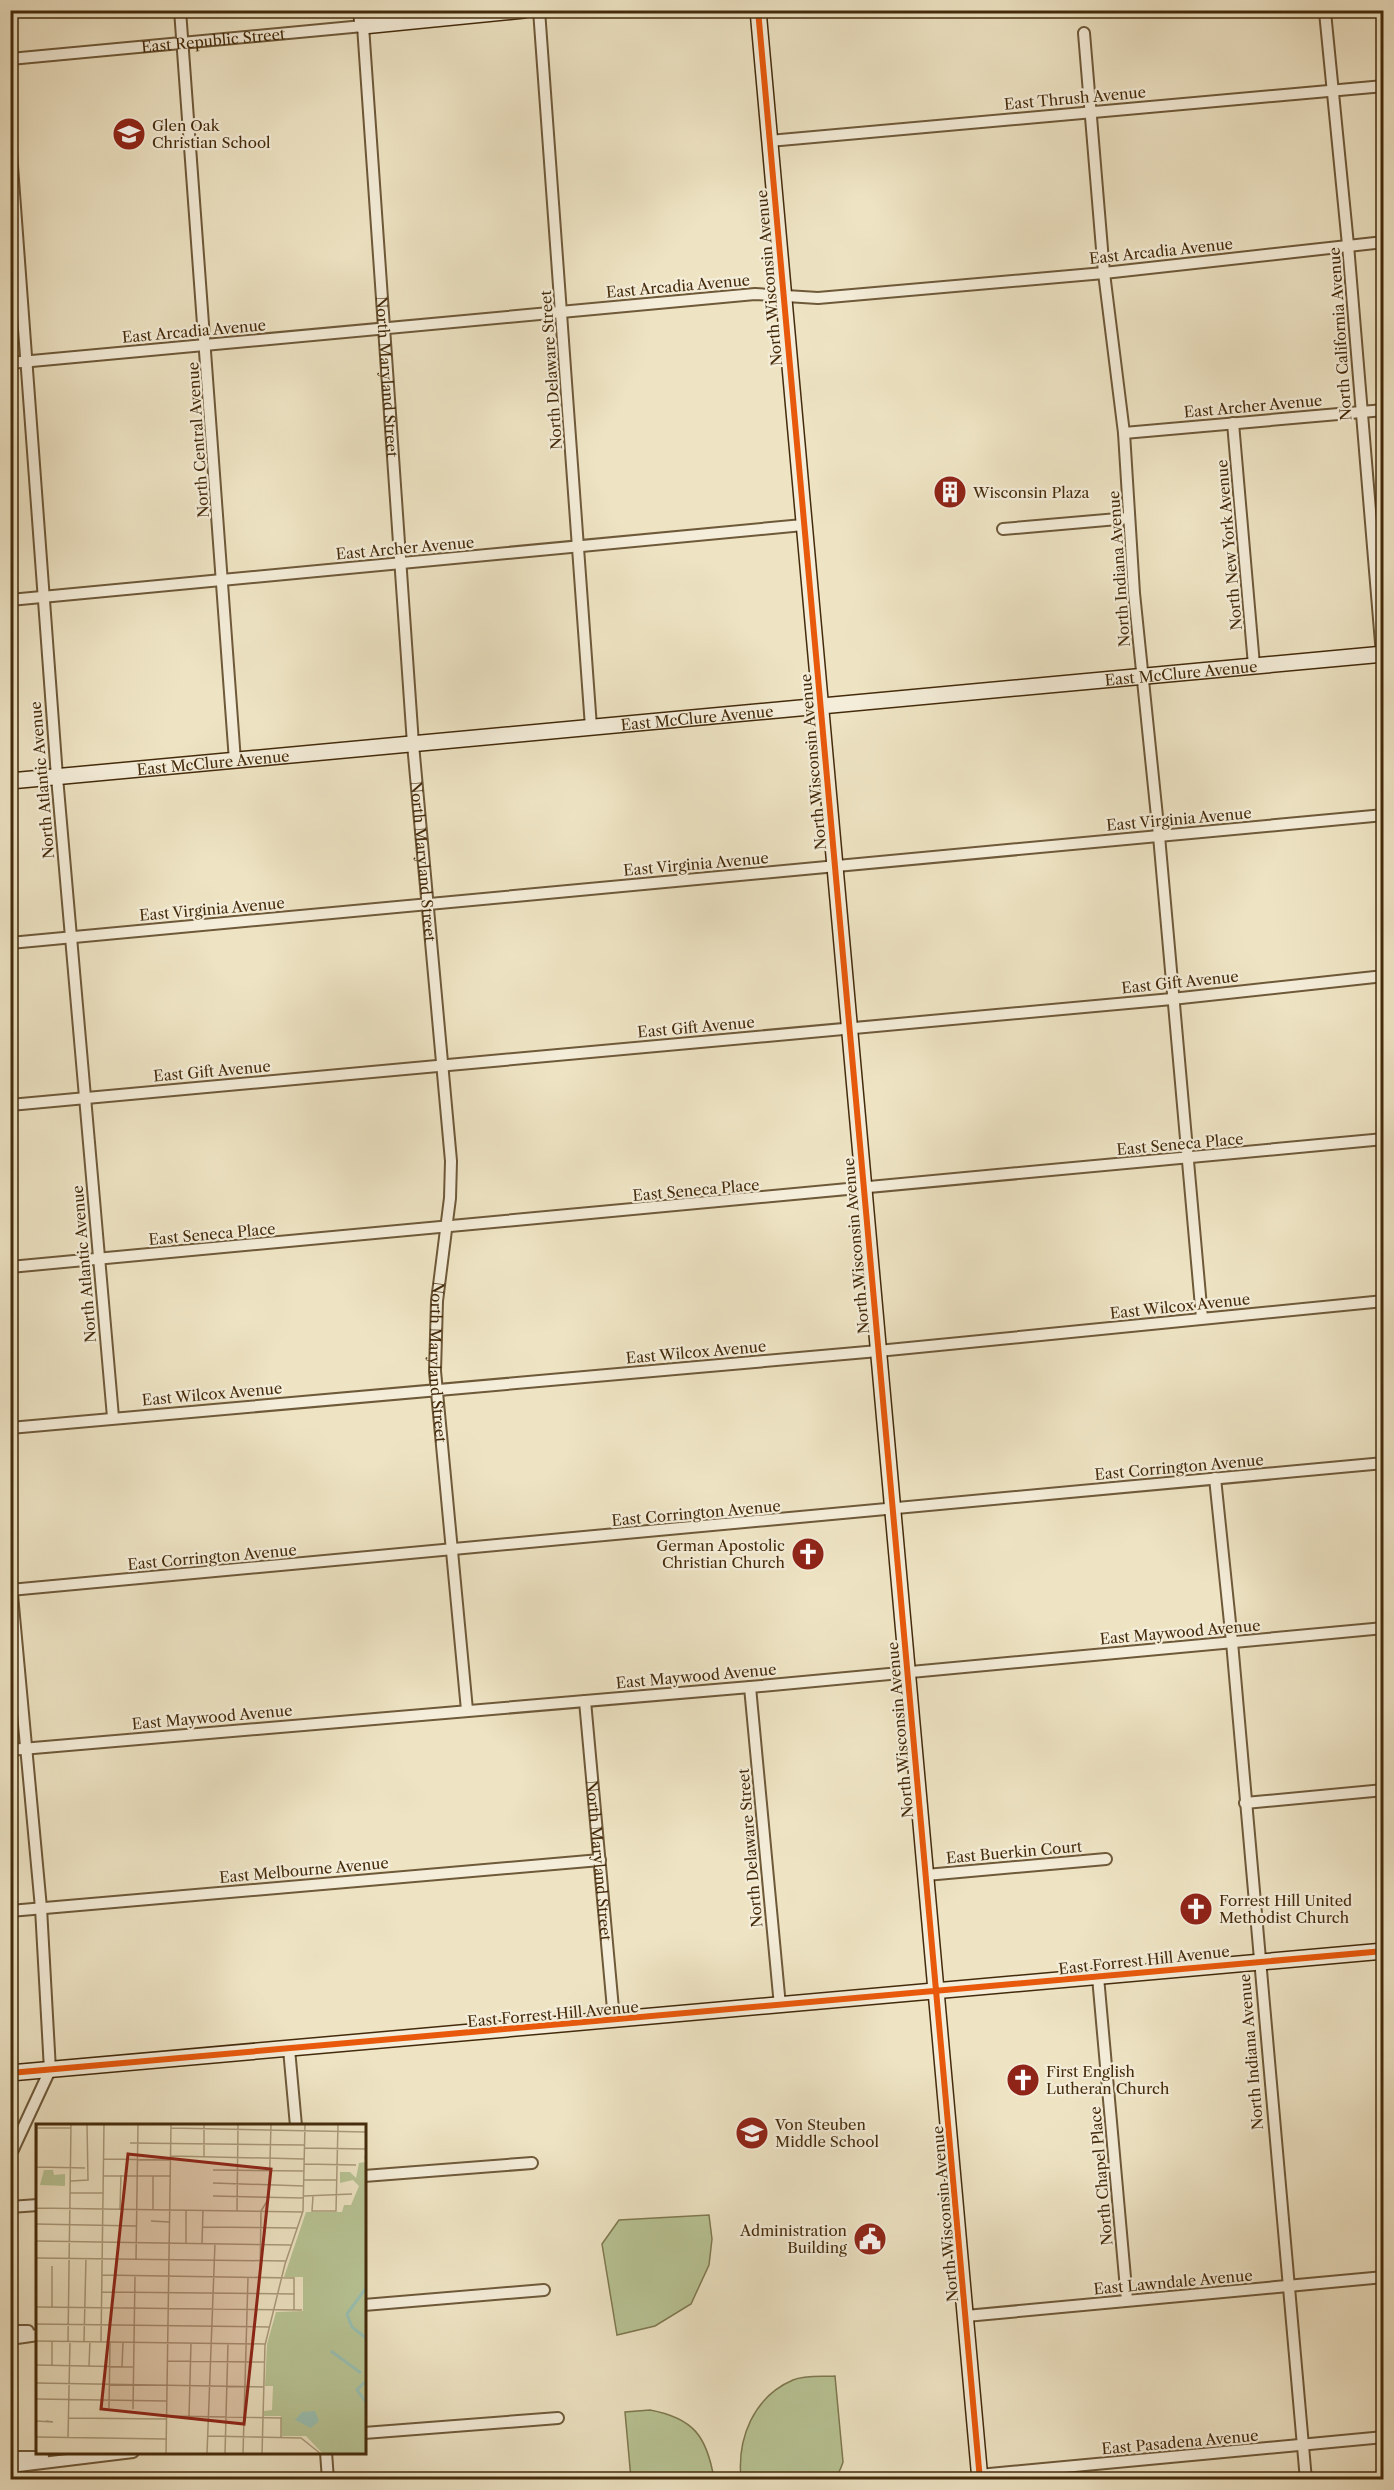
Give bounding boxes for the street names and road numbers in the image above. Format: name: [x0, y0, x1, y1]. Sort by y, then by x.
street label: East Republic Street: [140, 24, 287, 56]
street label: East Thrush Avenue: [1003, 82, 1147, 114]
street label: North Wisconsin Avenue: [752, 189, 786, 367]
street label: East Arcadia Avenue: [1088, 234, 1234, 268]
street label: North California Avenue: [1324, 247, 1356, 421]
street label: East Arcadia Avenue: [605, 270, 751, 302]
street label: North Delaware Street: [536, 289, 566, 450]
street label: North Maryland Street: [372, 295, 403, 458]
street label: East Arcadia Avenue: [121, 315, 267, 347]
street label: North Central Avenue: [183, 361, 213, 519]
street label: East Archer Avenue: [1183, 390, 1323, 422]
street label: North New York Avenue: [1212, 459, 1246, 631]
street label: North Indiana Avenue: [1104, 490, 1134, 648]
street label: East Archer Avenue: [335, 532, 475, 564]
street label: East McClure Avenue: [1104, 656, 1258, 689]
street label: North Wisconsin Avenue: [796, 673, 830, 851]
street label: North Atlantic Avenue: [26, 700, 58, 860]
street label: East McClure Avenue: [620, 701, 774, 734]
street label: East McClure Avenue: [136, 746, 290, 779]
street label: North Maryland Street: [407, 780, 441, 943]
street label: East Virginia Avenue: [1105, 803, 1253, 835]
street label: East Virginia Avenue: [622, 848, 770, 880]
street label: East Virginia Avenue: [138, 893, 286, 925]
street label: East Gift Avenue: [1120, 966, 1240, 998]
street label: East Gift Avenue: [637, 1012, 755, 1042]
street label: East Gift Avenue: [153, 1056, 271, 1086]
street label: East Seneca Place: [1116, 1129, 1244, 1159]
street label: North Wisconsin Avenue: [839, 1157, 873, 1335]
street label: East Seneca Place: [632, 1175, 760, 1205]
street label: North Atlantic Avenue: [68, 1184, 100, 1344]
street label: East Seneca Place: [148, 1219, 276, 1249]
street label: North Maryland Street: [425, 1280, 451, 1444]
street label: East Wilcox Avenue: [1109, 1289, 1251, 1323]
street label: East Wilcox Avenue: [625, 1336, 767, 1368]
street label: East Wilcox Avenue: [141, 1378, 283, 1410]
street label: East Corrington Avenue: [1094, 1450, 1264, 1484]
street label: East Corrington Avenue: [611, 1496, 781, 1530]
street label: East Corrington Avenue: [127, 1540, 297, 1574]
street label: East Maywood Avenue: [1099, 1616, 1261, 1648]
street label: North Wisconsin Avenue: [883, 1641, 917, 1819]
street label: East Maywood Avenue: [615, 1660, 777, 1692]
street label: East Maywood Avenue: [131, 1701, 293, 1733]
street label: North Delaware Street: [734, 1767, 766, 1928]
street label: North Maryland Street: [583, 1779, 616, 1942]
street label: East Buerkin Court: [945, 1837, 1084, 1867]
street label: East Melbourne Avenue: [219, 1853, 389, 1887]
street label: East Forrest Hill Avenue: [1058, 1942, 1230, 1978]
street label: North Indiana Avenue: [1235, 1973, 1267, 2131]
street label: East Forrest Hill Avenue: [467, 1997, 639, 2031]
street label: North Chapel Place: [1085, 2106, 1117, 2246]
street label: North Wisconsin Avenue: [928, 2125, 962, 2303]
street label: East Lawndale Avenue: [1093, 2266, 1253, 2298]
street label: East Pasadena Avenue: [1101, 2426, 1259, 2458]

